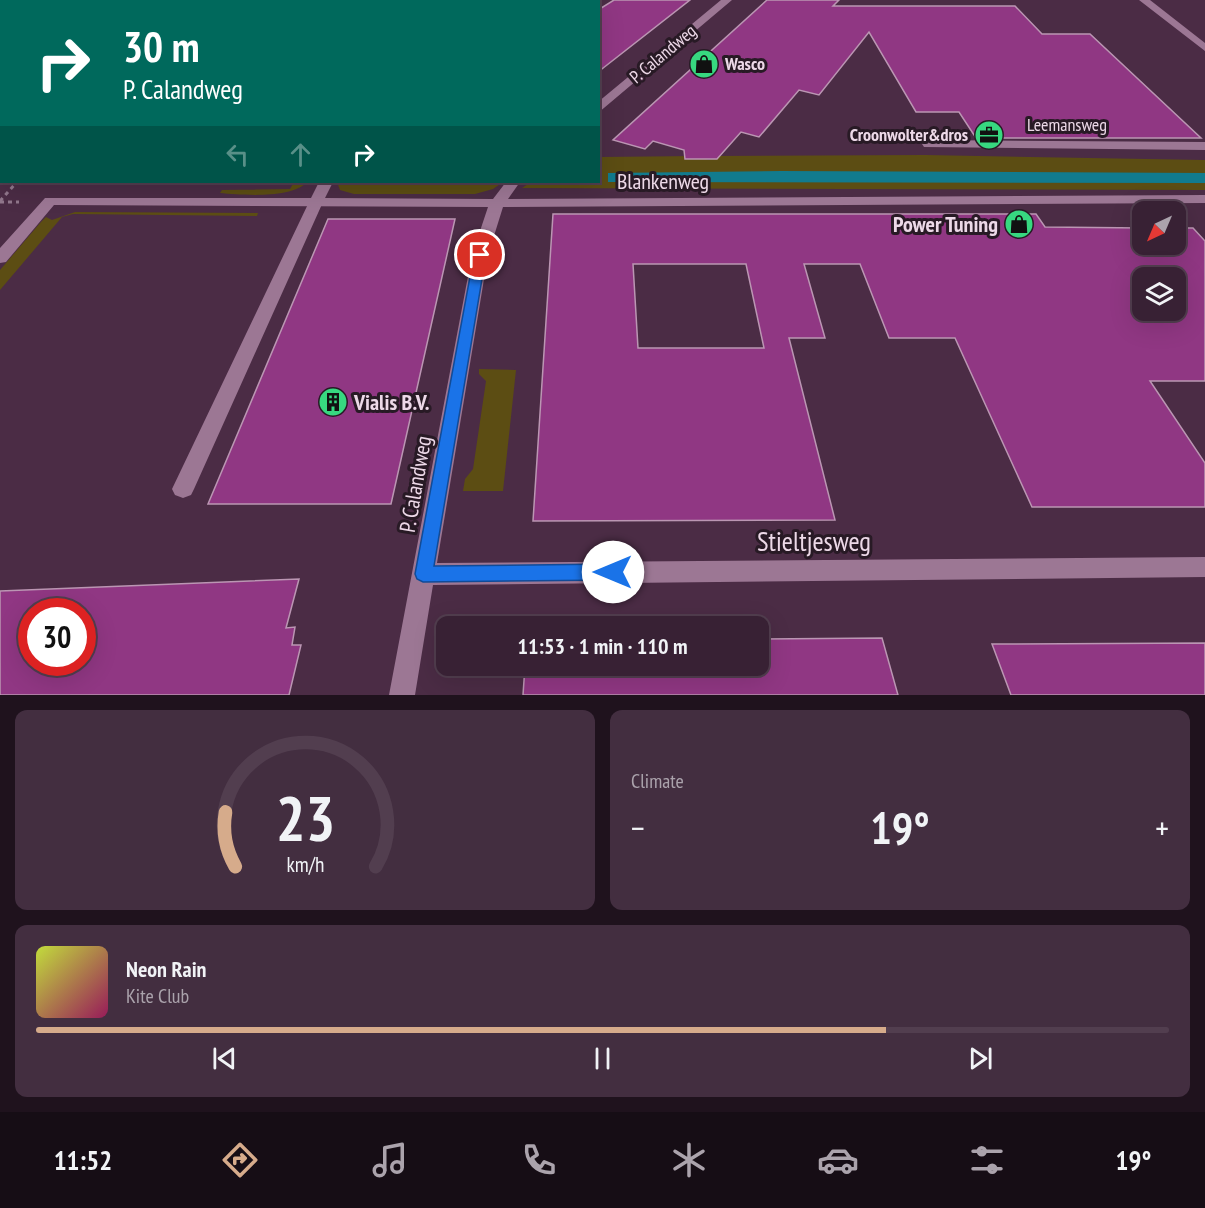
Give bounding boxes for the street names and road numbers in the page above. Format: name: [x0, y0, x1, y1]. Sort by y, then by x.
street label: P. Calandweg: [625, 19, 701, 88]
street label: Leemansweg: [1027, 113, 1107, 136]
street label: Blankenweg: [617, 167, 709, 195]
street label: P. Calandweg: [393, 433, 437, 535]
street label: Stieltjesweg: [757, 524, 871, 558]

